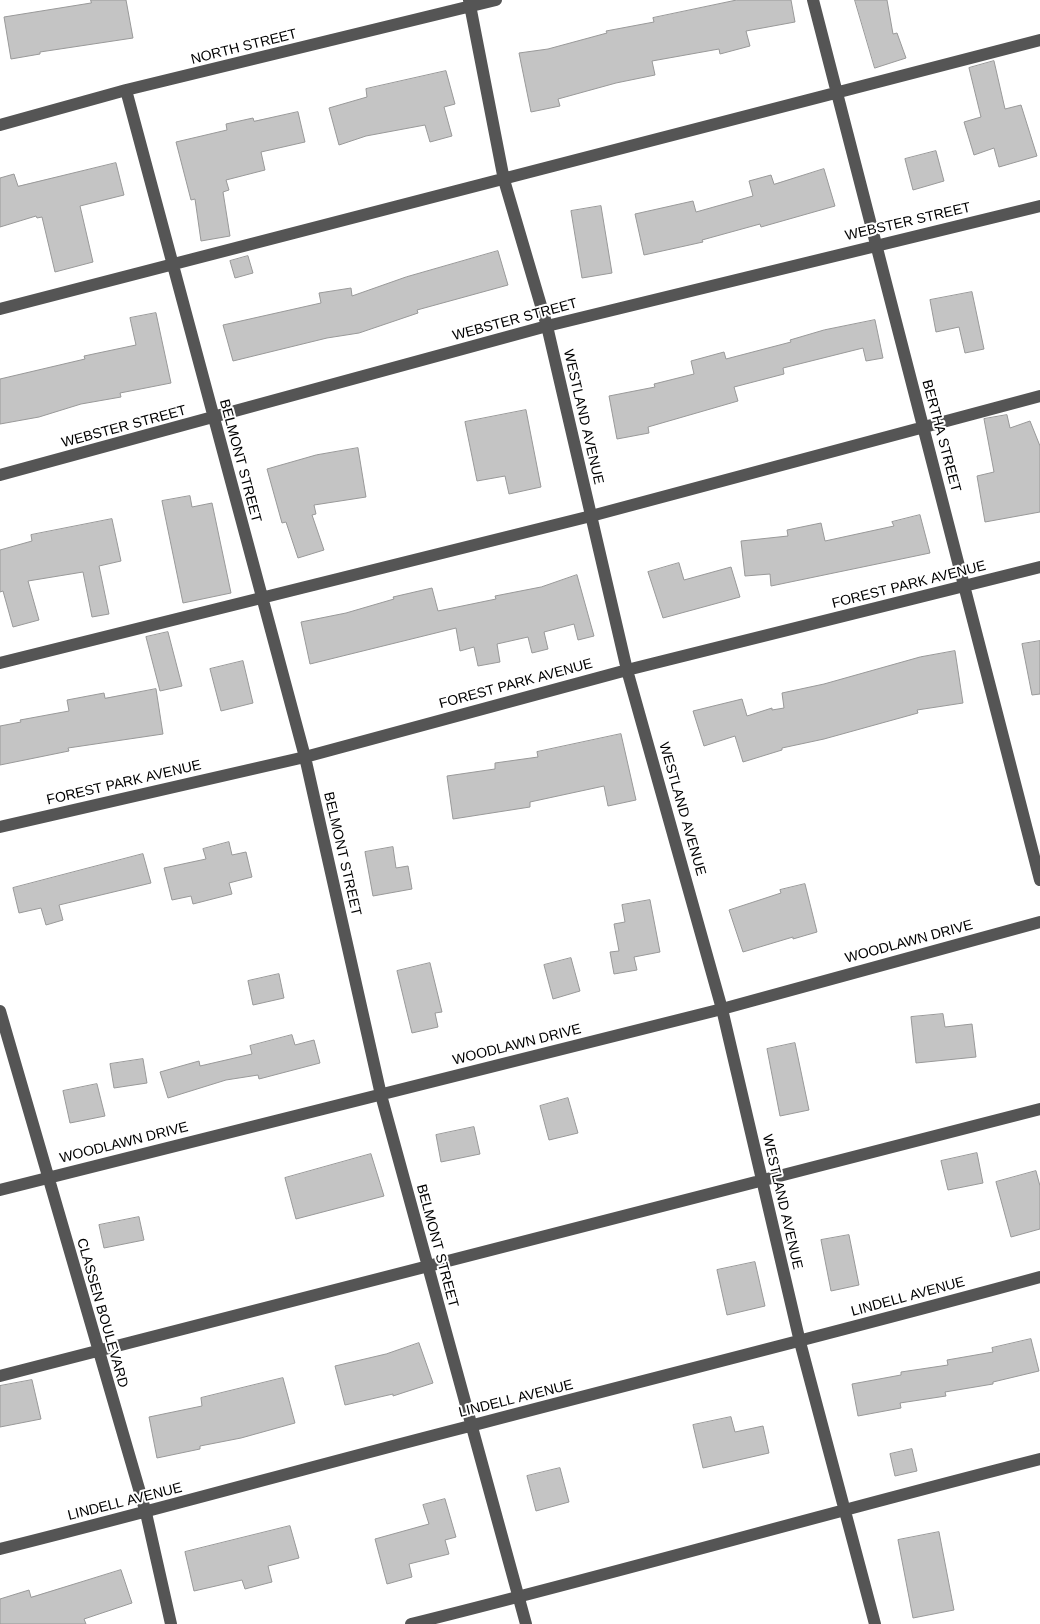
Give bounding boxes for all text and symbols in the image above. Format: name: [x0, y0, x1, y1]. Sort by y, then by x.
street label: NORTH STREET: [189, 26, 299, 68]
street label: WEBSTER STREET: [844, 199, 972, 245]
street label: WEBSTER STREET: [451, 295, 579, 345]
street label: WESTLAND AVENUE: [559, 348, 607, 486]
street label: BERTHA STREET: [918, 378, 964, 494]
street label: BELMONT STREET: [215, 398, 265, 524]
street label: WEBSTER STREET: [60, 402, 188, 452]
street label: FOREST PARK AVENUE: [830, 558, 988, 612]
street label: FOREST PARK AVENUE: [437, 655, 595, 713]
street label: WESTLAND AVENUE: [655, 740, 709, 878]
street label: FOREST PARK AVENUE: [45, 757, 203, 809]
street label: BELMONT STREET: [320, 790, 364, 918]
street label: WOODLAWN DRIVE: [843, 917, 975, 967]
street label: WOODLAWN DRIVE: [451, 1021, 583, 1069]
street label: WOODLAWN DRIVE: [58, 1119, 190, 1167]
street label: WESTLAND AVENUE: [758, 1133, 806, 1271]
street label: BELMONT STREET: [412, 1183, 462, 1309]
street label: CLASSEN BOULEVARD: [73, 1236, 131, 1390]
street label: LINDELL AVENUE: [849, 1274, 967, 1320]
street label: LINDELL AVENUE: [457, 1377, 575, 1421]
street label: LINDELL AVENUE: [66, 1480, 184, 1524]

